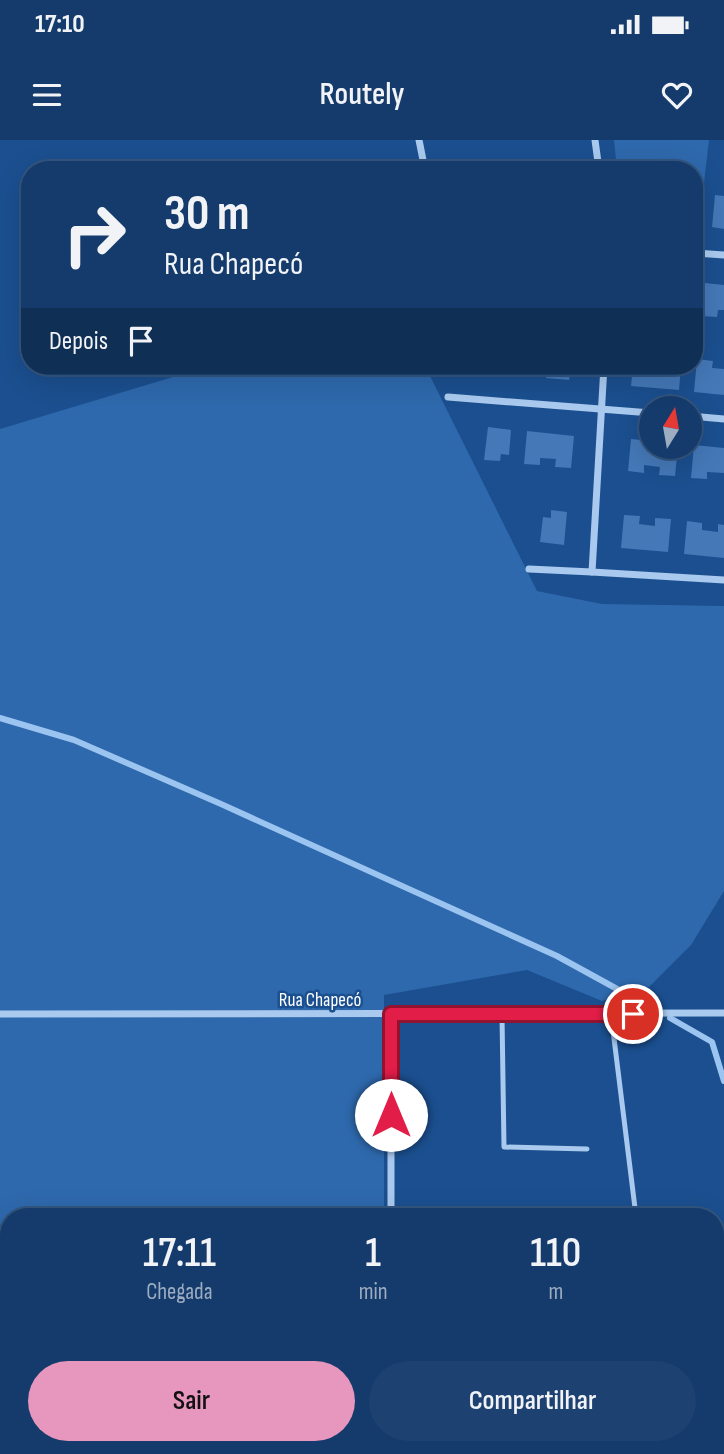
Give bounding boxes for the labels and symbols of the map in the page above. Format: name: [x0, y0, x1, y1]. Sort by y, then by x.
north arrow: [639, 396, 702, 458]
pin: [603, 984, 663, 1044]
street label: Rua Chapecó: [279, 989, 361, 1012]
position arrow: [354, 1078, 428, 1152]

